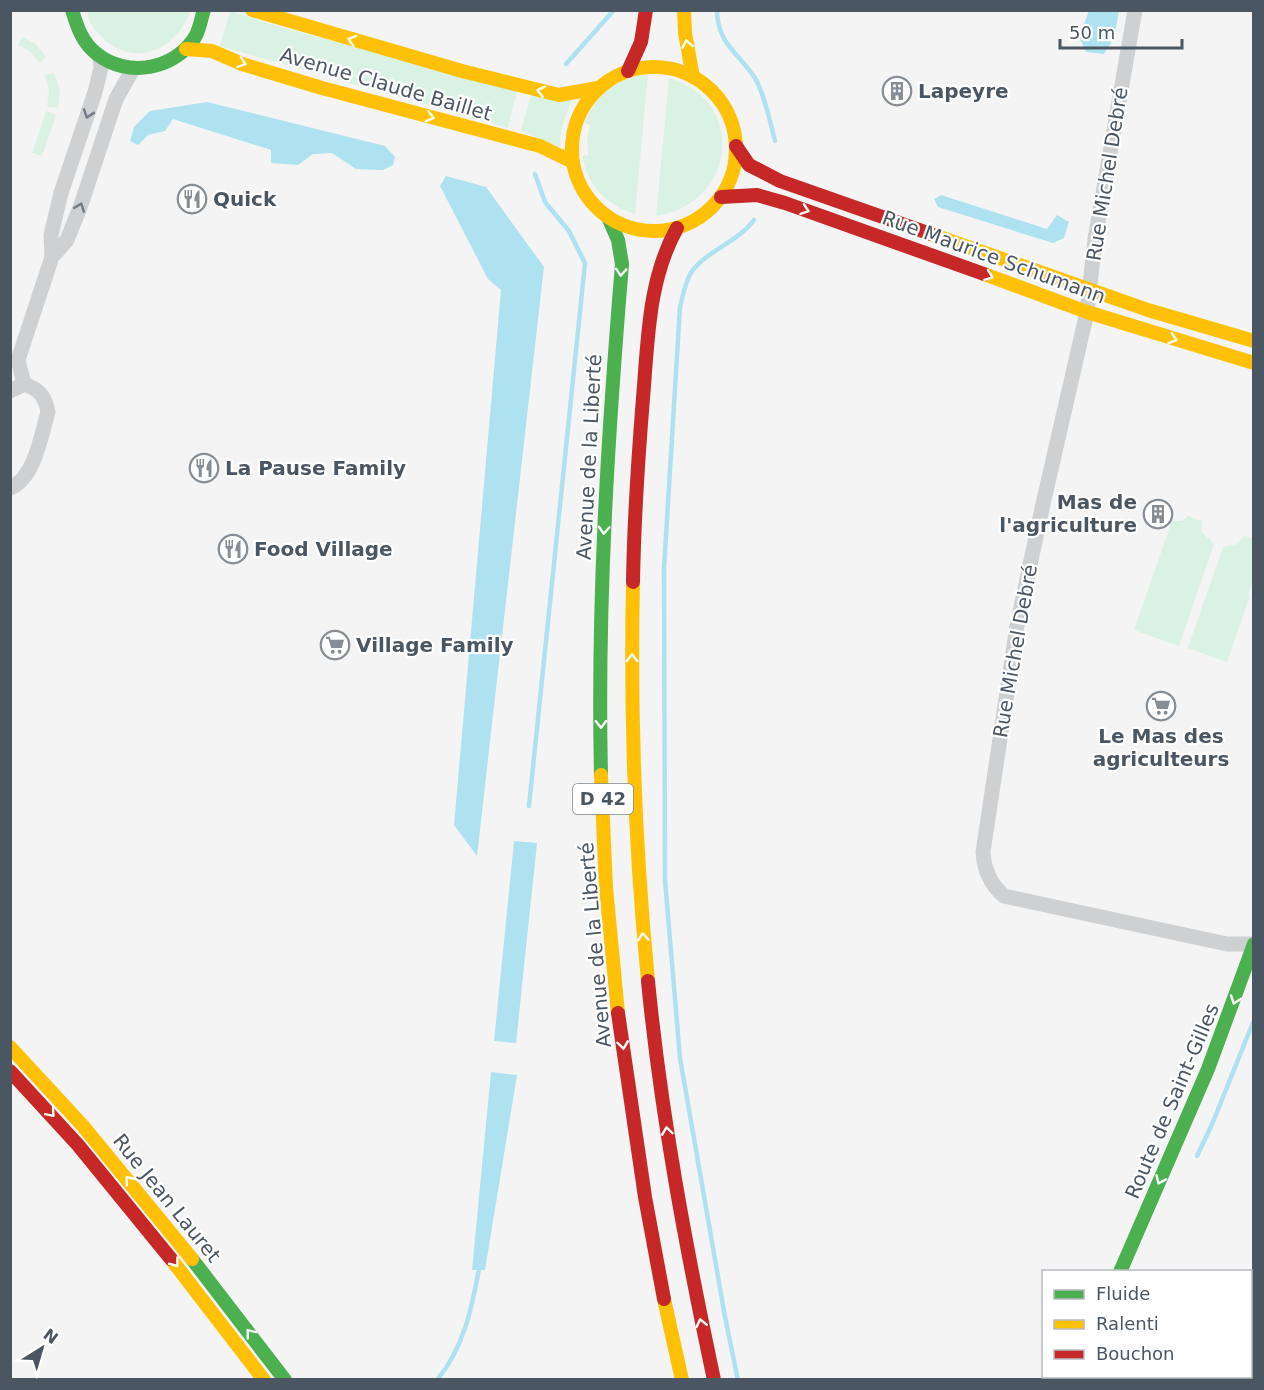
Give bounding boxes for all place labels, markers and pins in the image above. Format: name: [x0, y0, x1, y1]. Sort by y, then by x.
building icon: Lapeyre: [881, 75, 913, 107]
place label: Lapeyre: [918, 79, 1009, 103]
restaurant icon: Quick: [176, 183, 208, 215]
place label: Quick: [213, 187, 277, 211]
restaurant icon: La Pause Family: [188, 452, 220, 484]
place label: La Pause Family: [225, 456, 406, 480]
place label: Mas de l'agriculture: [999, 490, 1137, 537]
building icon: Mas de l'agriculture: [1142, 498, 1174, 530]
restaurant icon: Food Village: [217, 533, 249, 565]
place label: Food Village: [254, 537, 393, 561]
supermarket icon: Village Family: [319, 629, 351, 661]
place label: Village Family: [356, 633, 514, 657]
supermarket icon: Le Mas des agriculteurs: [1145, 690, 1177, 722]
place label: Le Mas des agriculteurs: [1093, 724, 1229, 771]

